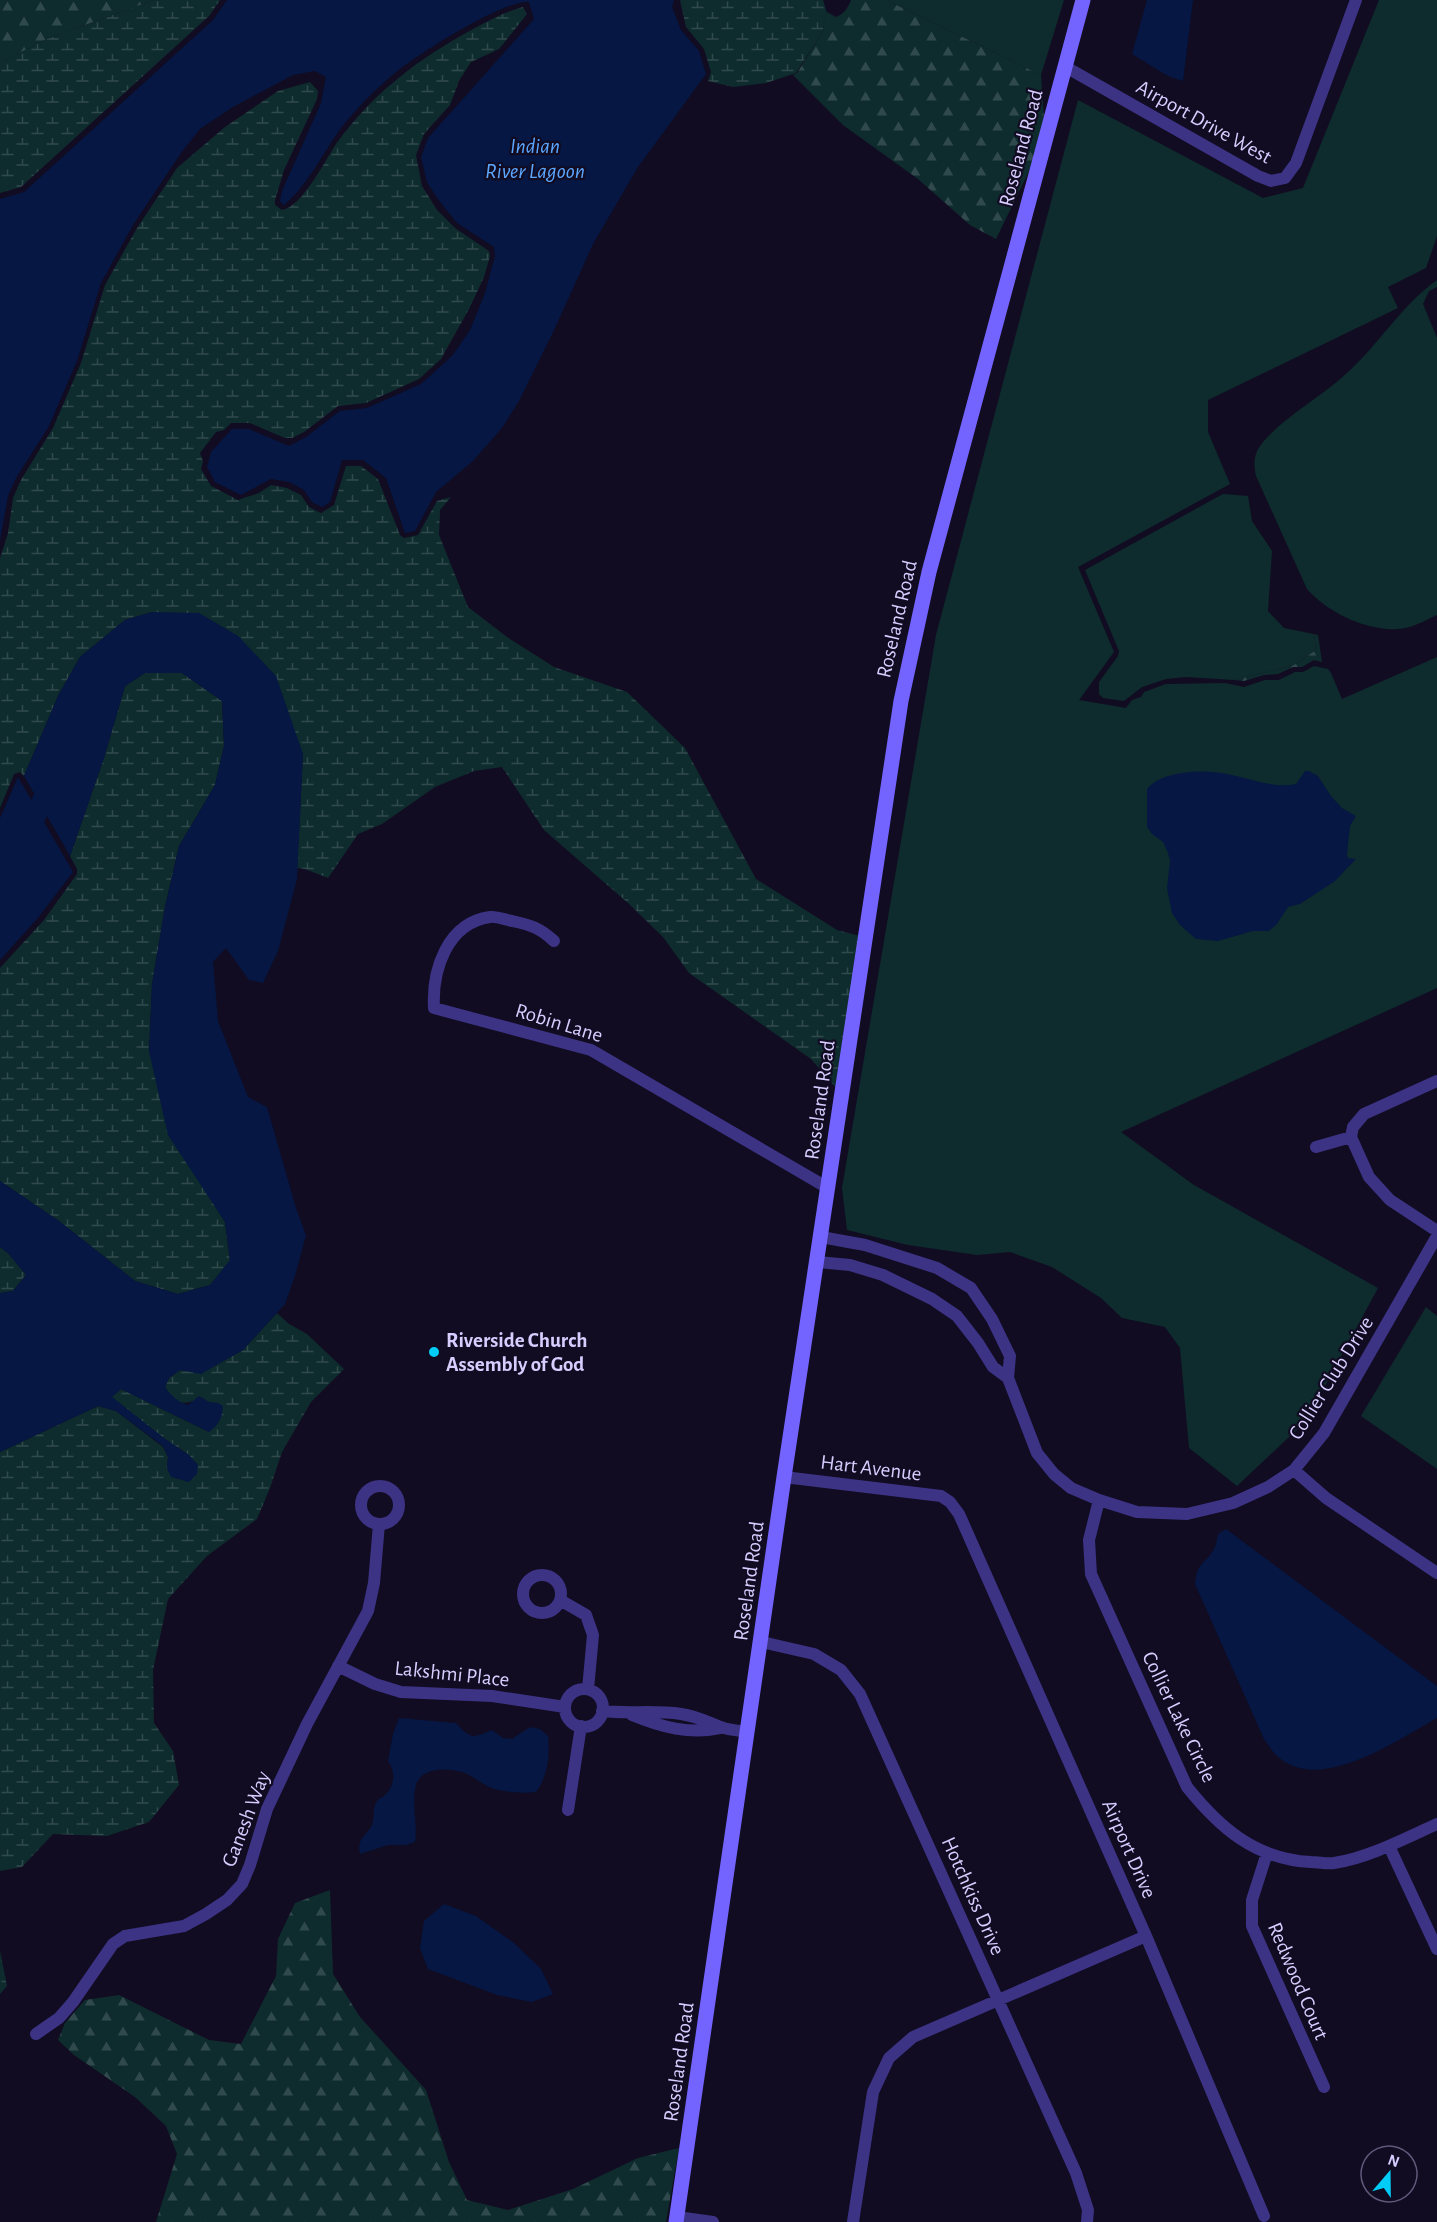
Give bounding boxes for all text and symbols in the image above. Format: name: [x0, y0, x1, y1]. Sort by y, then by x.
street label: Airport Drive West: [1133, 76, 1275, 168]
street label: Roseland Road: [995, 87, 1047, 209]
water label: Indian River Lagoon: [485, 135, 585, 182]
street label: Roseland Road: [873, 558, 921, 680]
street label: Robin Lane: [513, 1000, 605, 1046]
street label: Roseland Road: [801, 1039, 839, 1161]
street label: Collier Club Drive: [1285, 1313, 1377, 1443]
place label: Riverside Church Assembly of God: [446, 1330, 587, 1375]
marker: Riverside Church Assembly of God: [427, 1345, 441, 1359]
street label: Hart Avenue: [819, 1451, 923, 1485]
street label: Roseland Road: [730, 1520, 768, 1642]
street label: Collier Lake Circle: [1138, 1648, 1220, 1786]
street label: Lakshmi Place: [394, 1658, 510, 1690]
street label: Ganesh Way: [218, 1768, 274, 1870]
street label: Airport Drive: [1098, 1797, 1160, 1901]
street label: Hotchkiss Drive: [938, 1834, 1008, 1958]
street label: Redwood Court: [1264, 1919, 1332, 2043]
street label: Roseland Road: [660, 2001, 698, 2123]
north arrow: [1359, 2144, 1419, 2204]
text: N: [1386, 2151, 1402, 2170]

